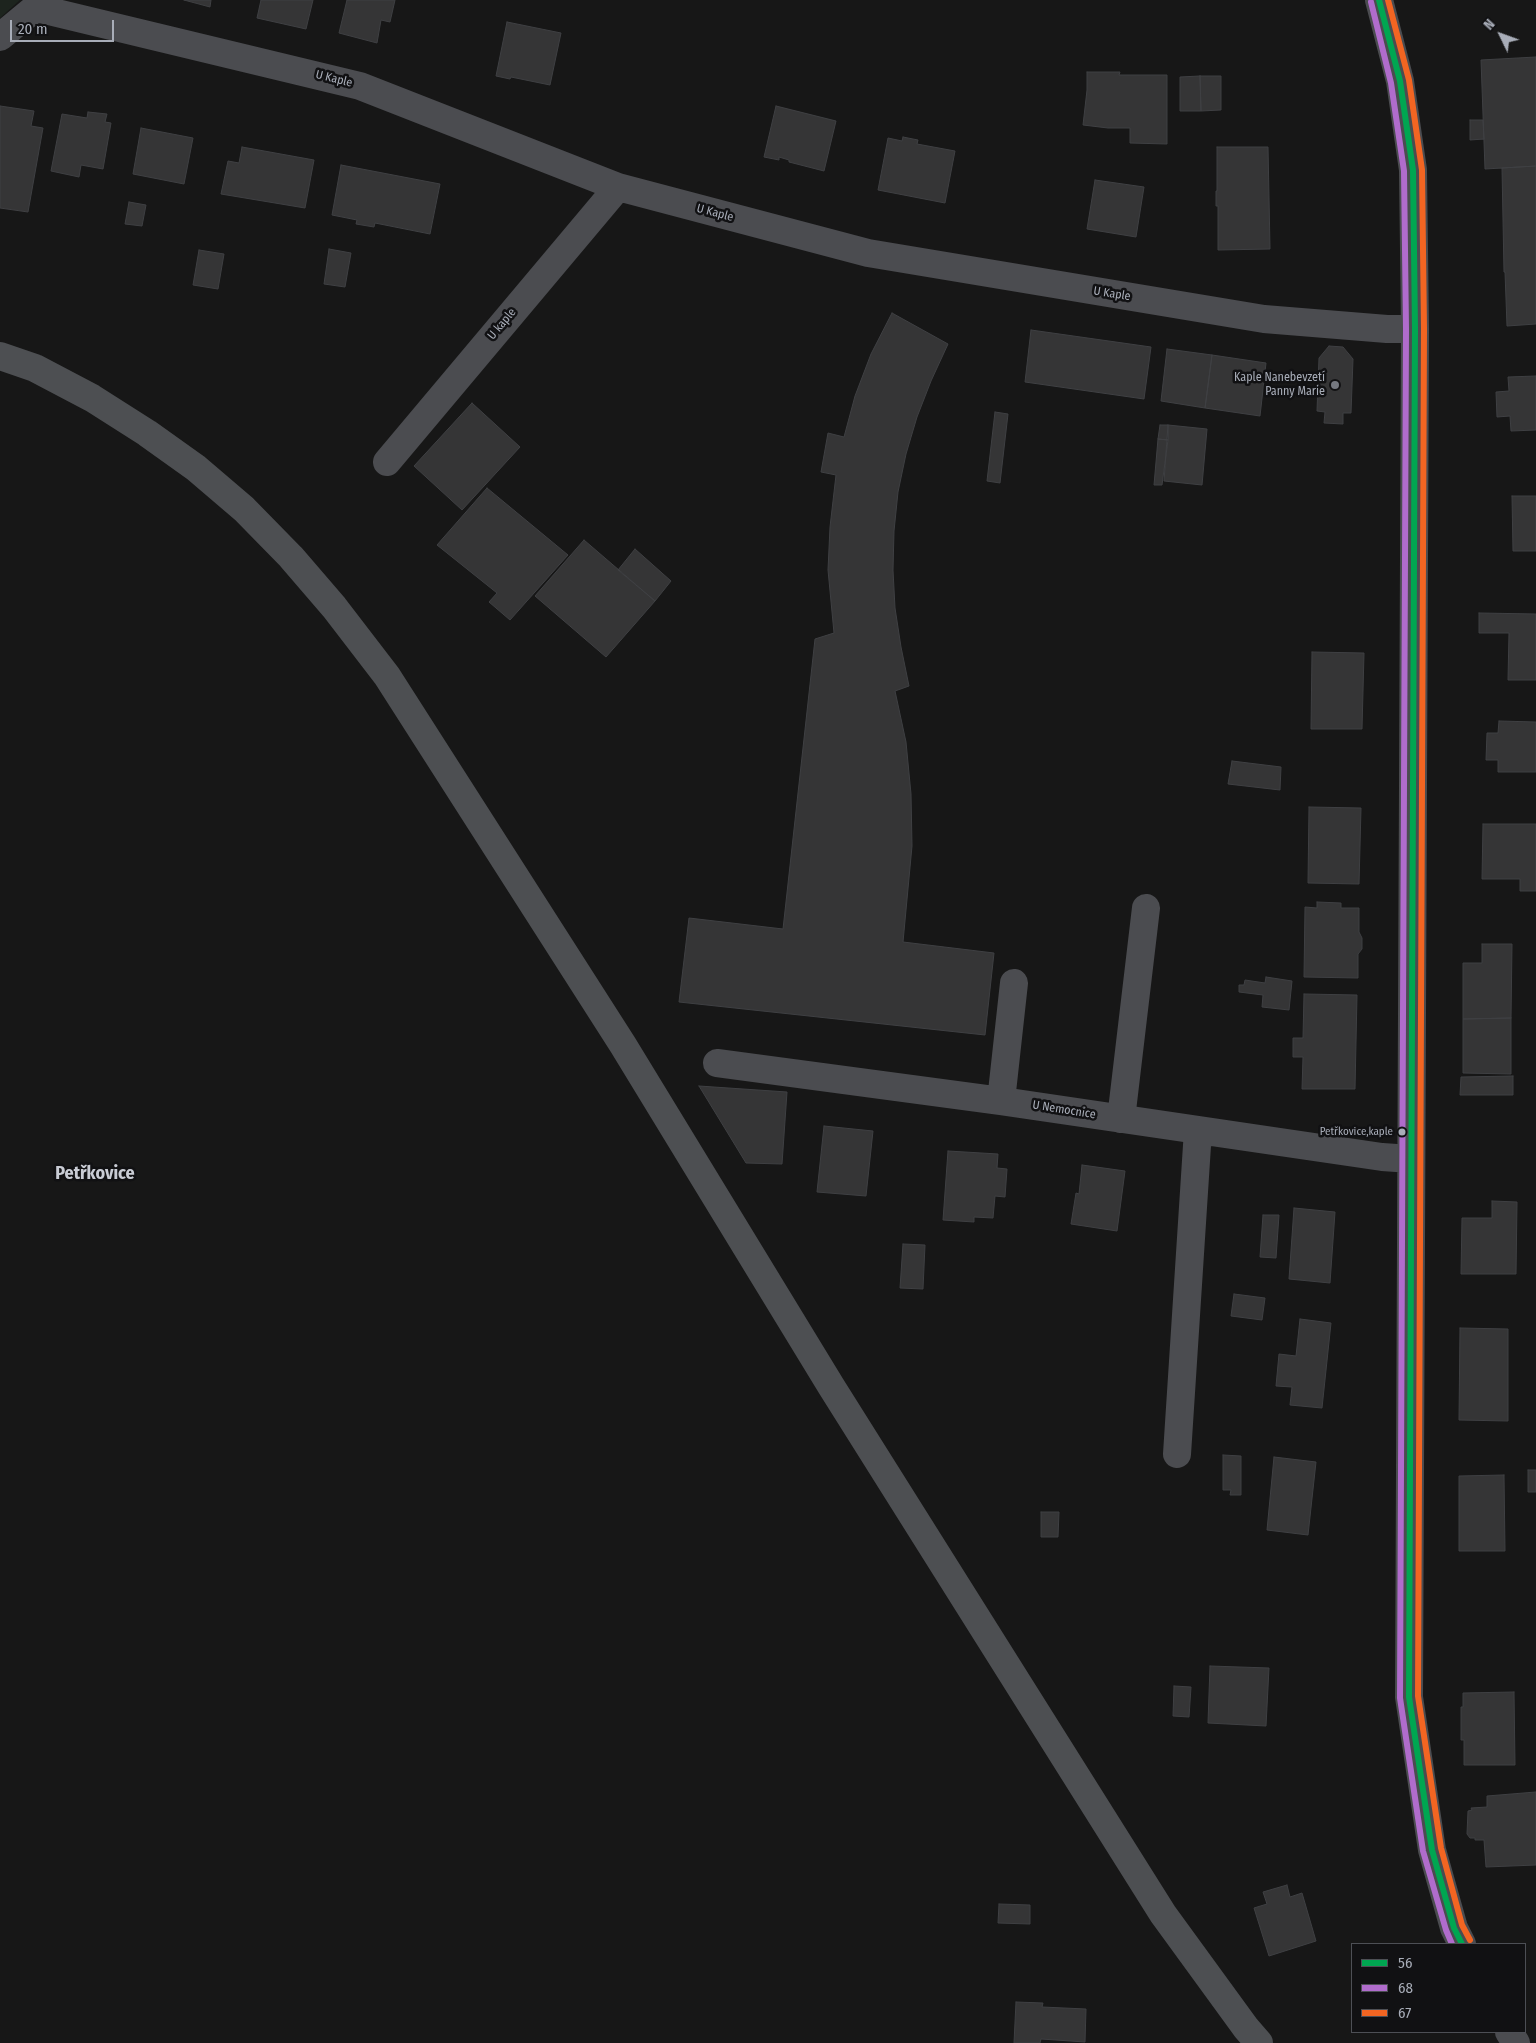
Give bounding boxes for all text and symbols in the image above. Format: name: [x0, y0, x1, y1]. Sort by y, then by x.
scale bar: [12, 10, 116, 42]
north arrow: [1476, 10, 1526, 60]
text: N: [1480, 16, 1499, 33]
text: 20 m: [18, 20, 48, 38]
street label: U Kaple: [314, 67, 354, 91]
street label: U Kaple: [695, 201, 735, 225]
street label: U Kaple: [1092, 284, 1132, 304]
street label: U kaple: [485, 305, 519, 343]
place label: Kaple Nanebevzetí Panny Marie: [1234, 371, 1325, 399]
marker: Kaple Nanebevzetí Panny Marie: [1329, 379, 1341, 391]
street label: U Nemocnice: [1031, 1098, 1097, 1122]
place label: Petřkovice,kaple: [1320, 1125, 1393, 1139]
marker: Petřkovice,kaple: [1397, 1127, 1407, 1137]
district label: Petřkovice: [55, 1163, 135, 1185]
legend: [1351, 1943, 1526, 2033]
text: 56: [1398, 1954, 1412, 1972]
text: 68: [1398, 1979, 1413, 1997]
text: 67: [1398, 2004, 1411, 2022]

